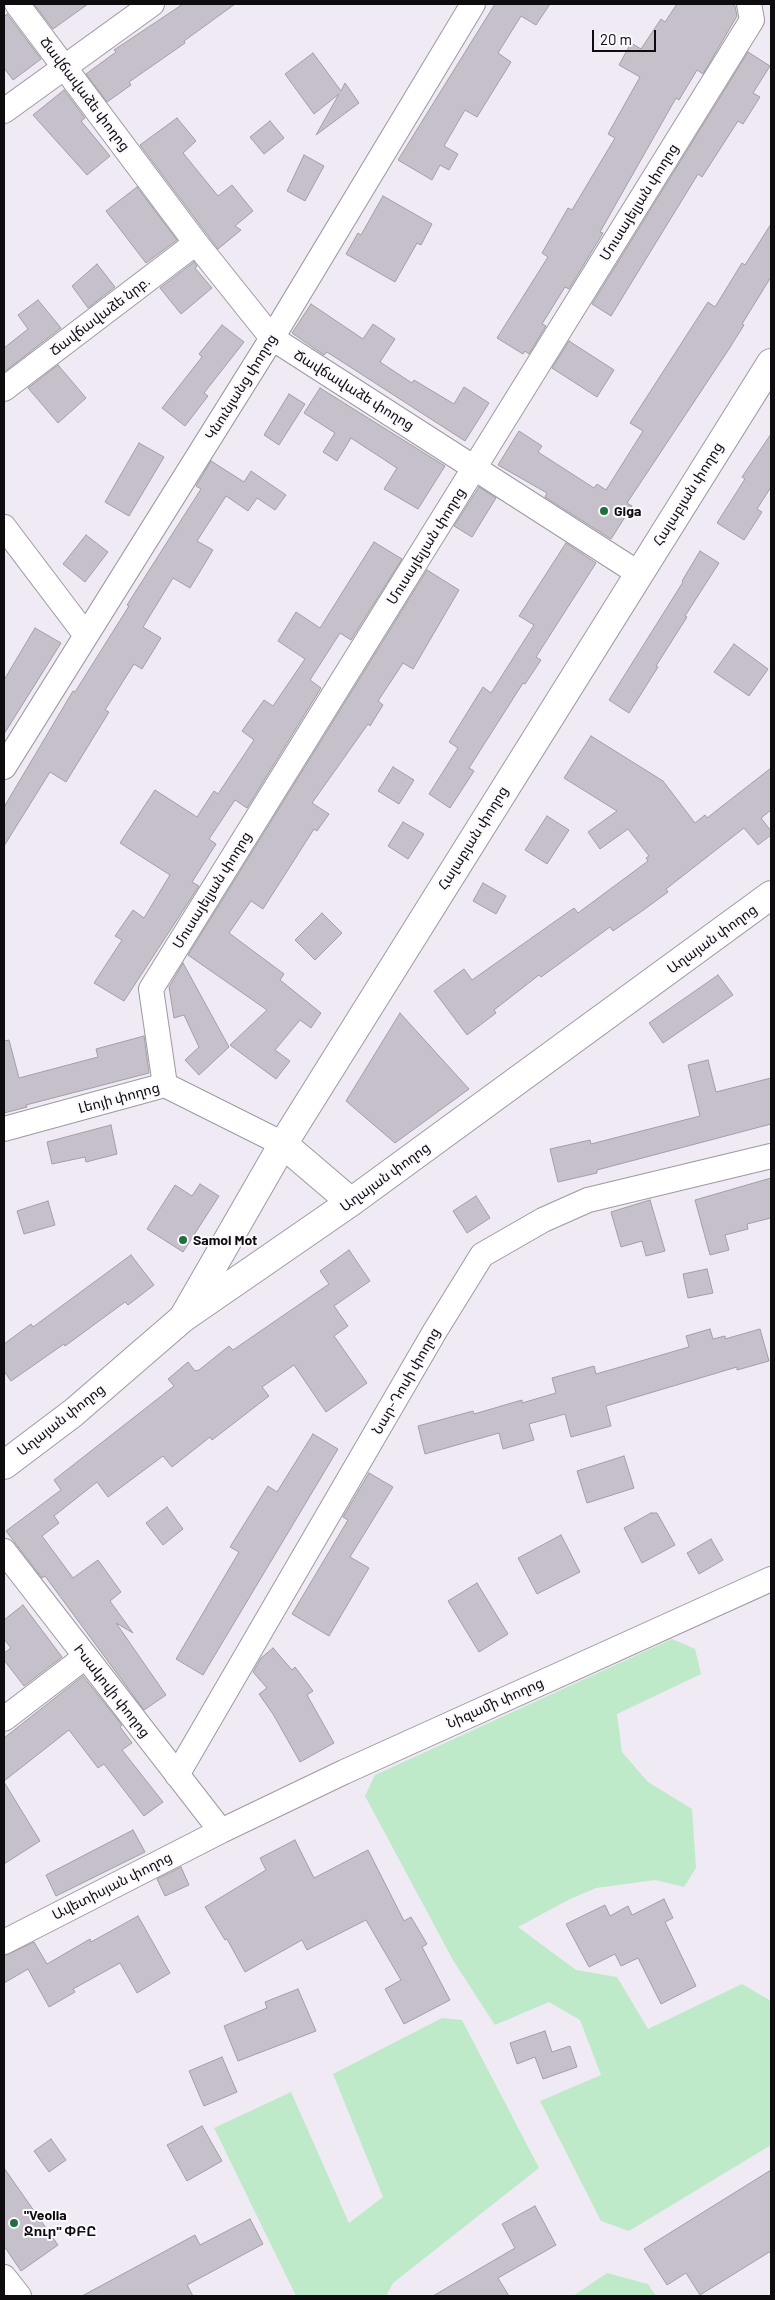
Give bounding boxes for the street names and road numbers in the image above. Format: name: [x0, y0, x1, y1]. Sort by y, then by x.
street label: Ճավճավաձե փողոց: [37, 34, 133, 154]
street label: Մուսայելյան փողոց: [596, 140, 682, 264]
street label: Ճավճավաձե նրբ.: [46, 273, 154, 359]
street label: Կնունյանց փողոց: [202, 331, 280, 443]
street label: Ճավճավաձե փողոց: [291, 346, 417, 434]
street label: Հալաբյան փողոց: [649, 439, 727, 549]
street label: Մուսայելյան փողոց: [383, 484, 469, 608]
street label: Հալաբյան փողոց: [434, 783, 512, 893]
street label: Մուսայելյան փողոց: [169, 828, 255, 952]
street label: Աղայան փողոց: [664, 901, 760, 977]
street label: Լեոյի փողոց: [76, 1079, 162, 1117]
street label: Աղայան փողոց: [337, 1139, 433, 1215]
street label: Նար-Դոսի փողոց: [369, 1325, 443, 1437]
street label: Աղայան փողոց: [14, 1380, 108, 1460]
street label: Իսակովի փողոց: [70, 1641, 154, 1741]
street label: Նիզամի փողոց: [444, 1674, 546, 1732]
street label: Ավետիսյան փողոց: [49, 1849, 175, 1923]

